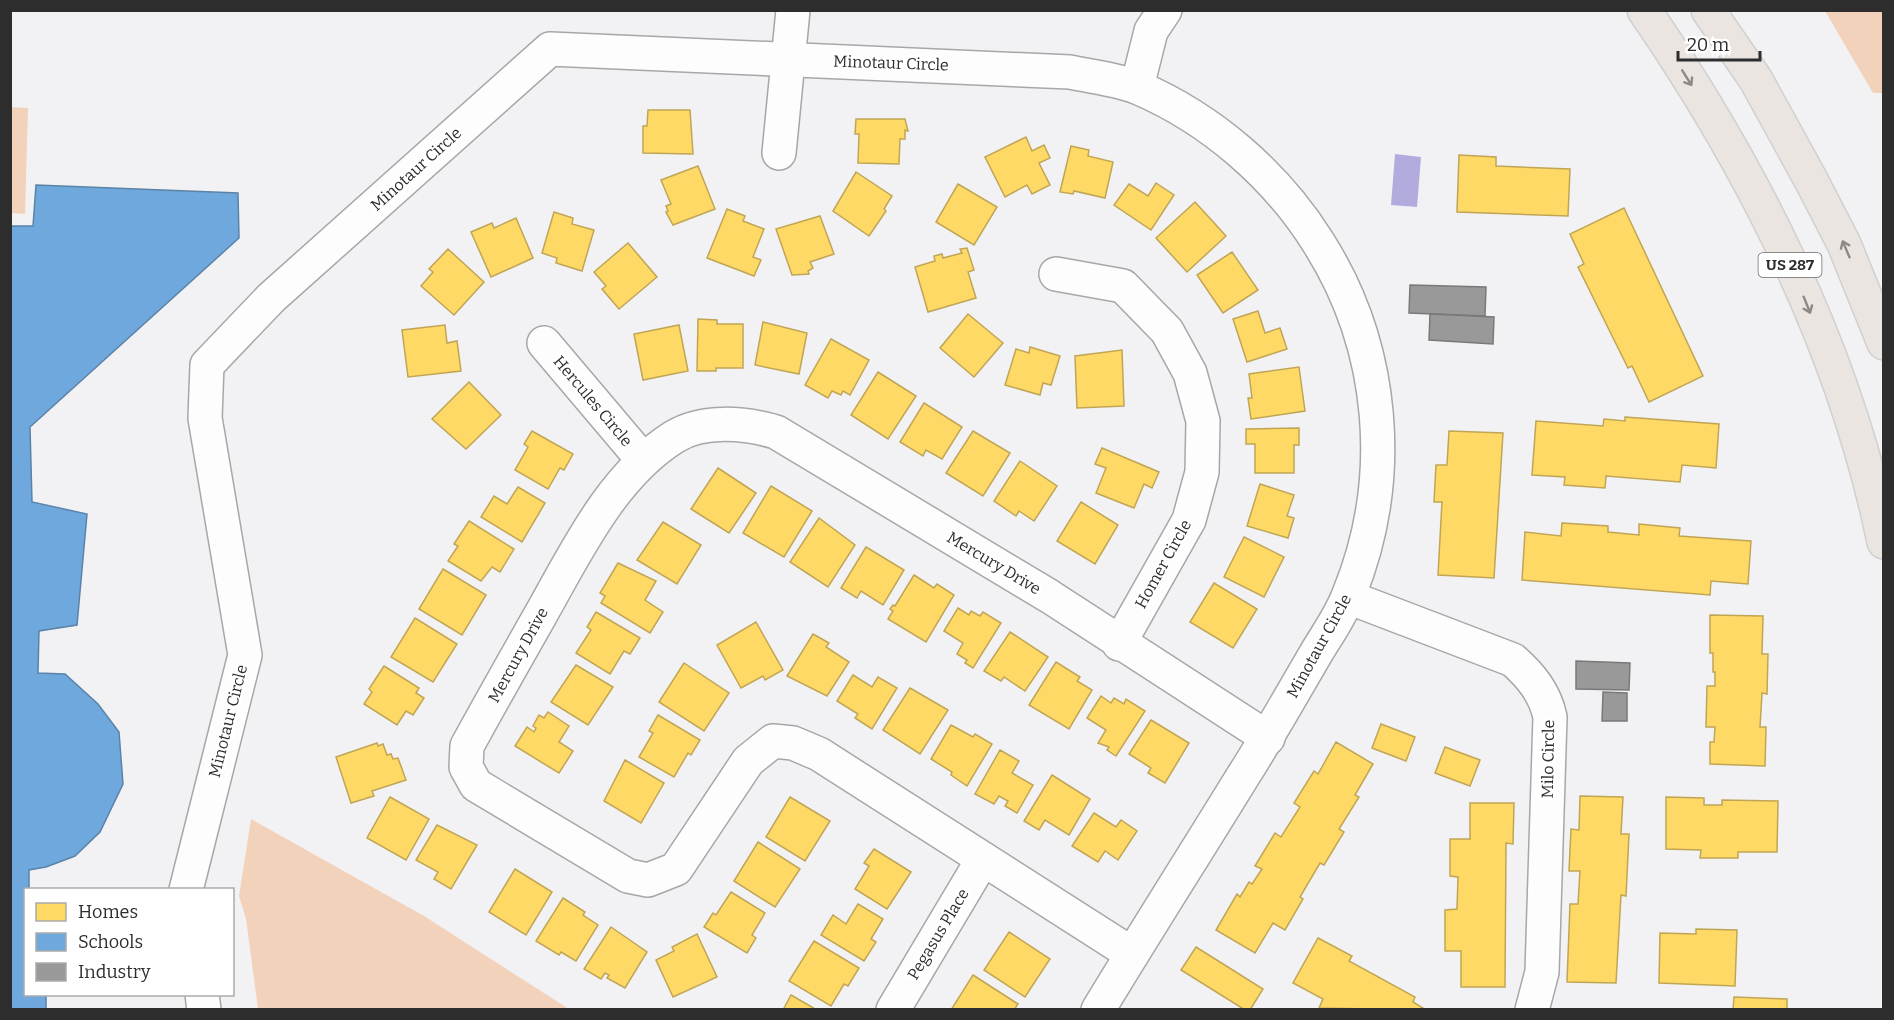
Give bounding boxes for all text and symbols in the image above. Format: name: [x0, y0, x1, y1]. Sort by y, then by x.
scale bar: [1678, 24, 1760, 62]
text: 20 m: [1687, 34, 1729, 56]
street label: Minotaur Circle: [833, 51, 949, 75]
one-way arrow: [1681, 69, 1693, 85]
street label: Minotaur Circle: [367, 123, 465, 215]
one-way arrow: [1840, 241, 1851, 259]
road number: US 287: [1758, 253, 1822, 277]
one-way arrow: [1802, 296, 1813, 314]
street label: Hercules Circle: [550, 352, 636, 450]
street label: Homer Circle: [1131, 516, 1195, 612]
street label: Mercury Drive: [944, 528, 1044, 598]
street label: Minotaur Circle: [1283, 591, 1355, 701]
street label: Mercury Drive: [484, 604, 552, 706]
street label: Minotaur Circle: [205, 663, 251, 779]
street label: Milo Circle: [1538, 720, 1558, 798]
street label: Pegasus Place: [903, 885, 973, 983]
legend: [24, 888, 234, 996]
text: Homes: [78, 901, 138, 923]
text: Schools: [78, 931, 143, 953]
text: Industry: [78, 961, 151, 983]

